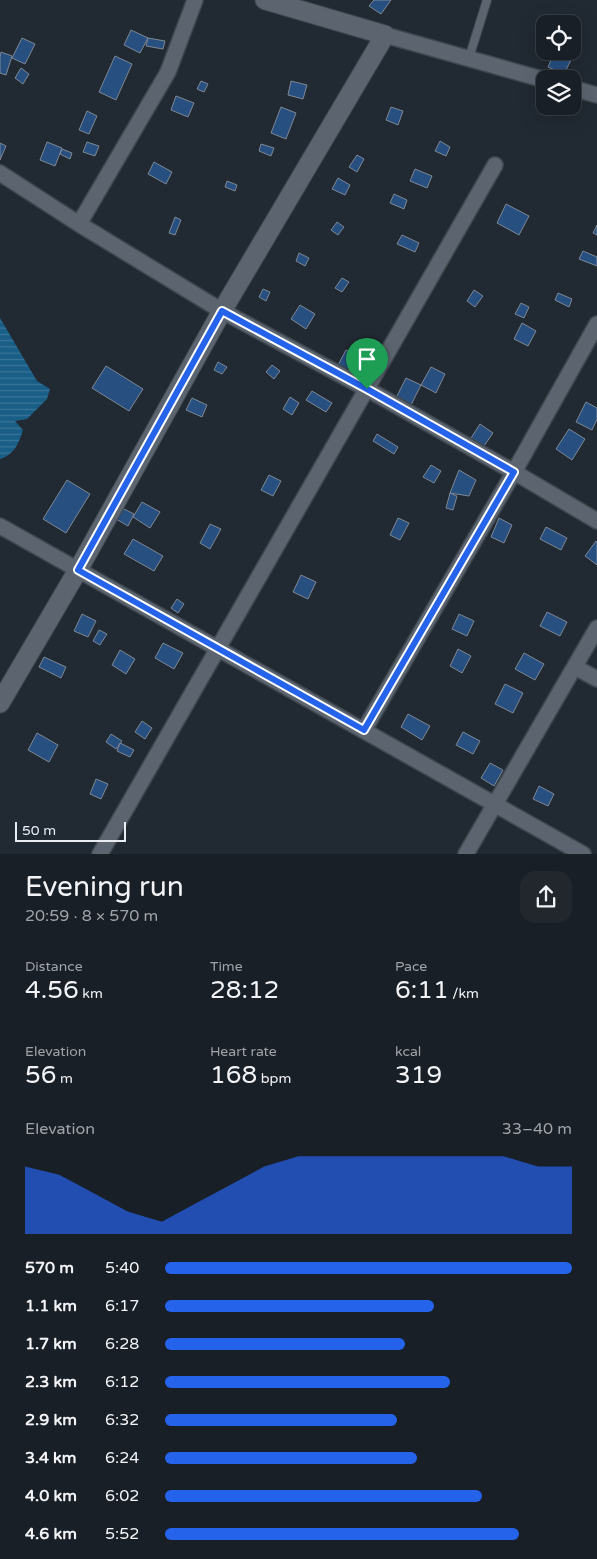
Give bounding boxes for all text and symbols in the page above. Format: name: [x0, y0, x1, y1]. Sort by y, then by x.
map controls: [536, 15, 581, 115]
button: locate: [536, 15, 581, 60]
button: layers: [536, 70, 581, 115]
pin: [346, 338, 388, 389]
icon: arrive: [353, 345, 381, 373]
scale bar: [15, 819, 126, 842]
text: 50 m: [22, 822, 56, 839]
text: Evening run: [25, 870, 184, 904]
button: share: [520, 871, 572, 923]
text: 20:59 · 8 × 570 m: [25, 906, 158, 926]
text: Distance: [25, 958, 83, 975]
text: Time: [210, 958, 243, 975]
text: Pace: [395, 958, 427, 975]
text: 4.56: [25, 975, 79, 1005]
text: 28:12: [210, 975, 279, 1005]
text: 6:11: [395, 975, 449, 1005]
text: km: [79, 985, 103, 1002]
text: /km: [449, 985, 479, 1002]
text: Elevation: [25, 1043, 86, 1060]
text: Heart rate: [210, 1043, 277, 1060]
text: kcal: [395, 1043, 421, 1060]
text: 56: [25, 1060, 56, 1090]
text: 168: [210, 1060, 257, 1090]
text: 319: [395, 1060, 442, 1090]
text: m: [56, 1070, 73, 1087]
text: bpm: [257, 1070, 291, 1087]
text: Elevation: [25, 1119, 95, 1139]
text: 33–40 m: [502, 1119, 572, 1139]
text: 570 m: [25, 1258, 74, 1278]
text: 5:40: [105, 1258, 139, 1278]
text: 1.1 km: [25, 1296, 77, 1316]
text: 6:17: [105, 1296, 139, 1316]
text: 1.7 km: [25, 1334, 77, 1354]
text: 6:28: [105, 1334, 139, 1354]
text: 2.3 km: [25, 1372, 77, 1392]
text: 6:12: [105, 1372, 139, 1392]
text: 2.9 km: [25, 1410, 77, 1430]
text: 6:32: [105, 1410, 139, 1430]
text: 3.4 km: [25, 1448, 77, 1468]
text: 6:24: [105, 1448, 139, 1468]
text: 4.0 km: [25, 1486, 77, 1506]
text: 6:02: [105, 1486, 139, 1506]
text: 4.6 km: [25, 1524, 77, 1544]
text: 5:52: [105, 1524, 139, 1544]

